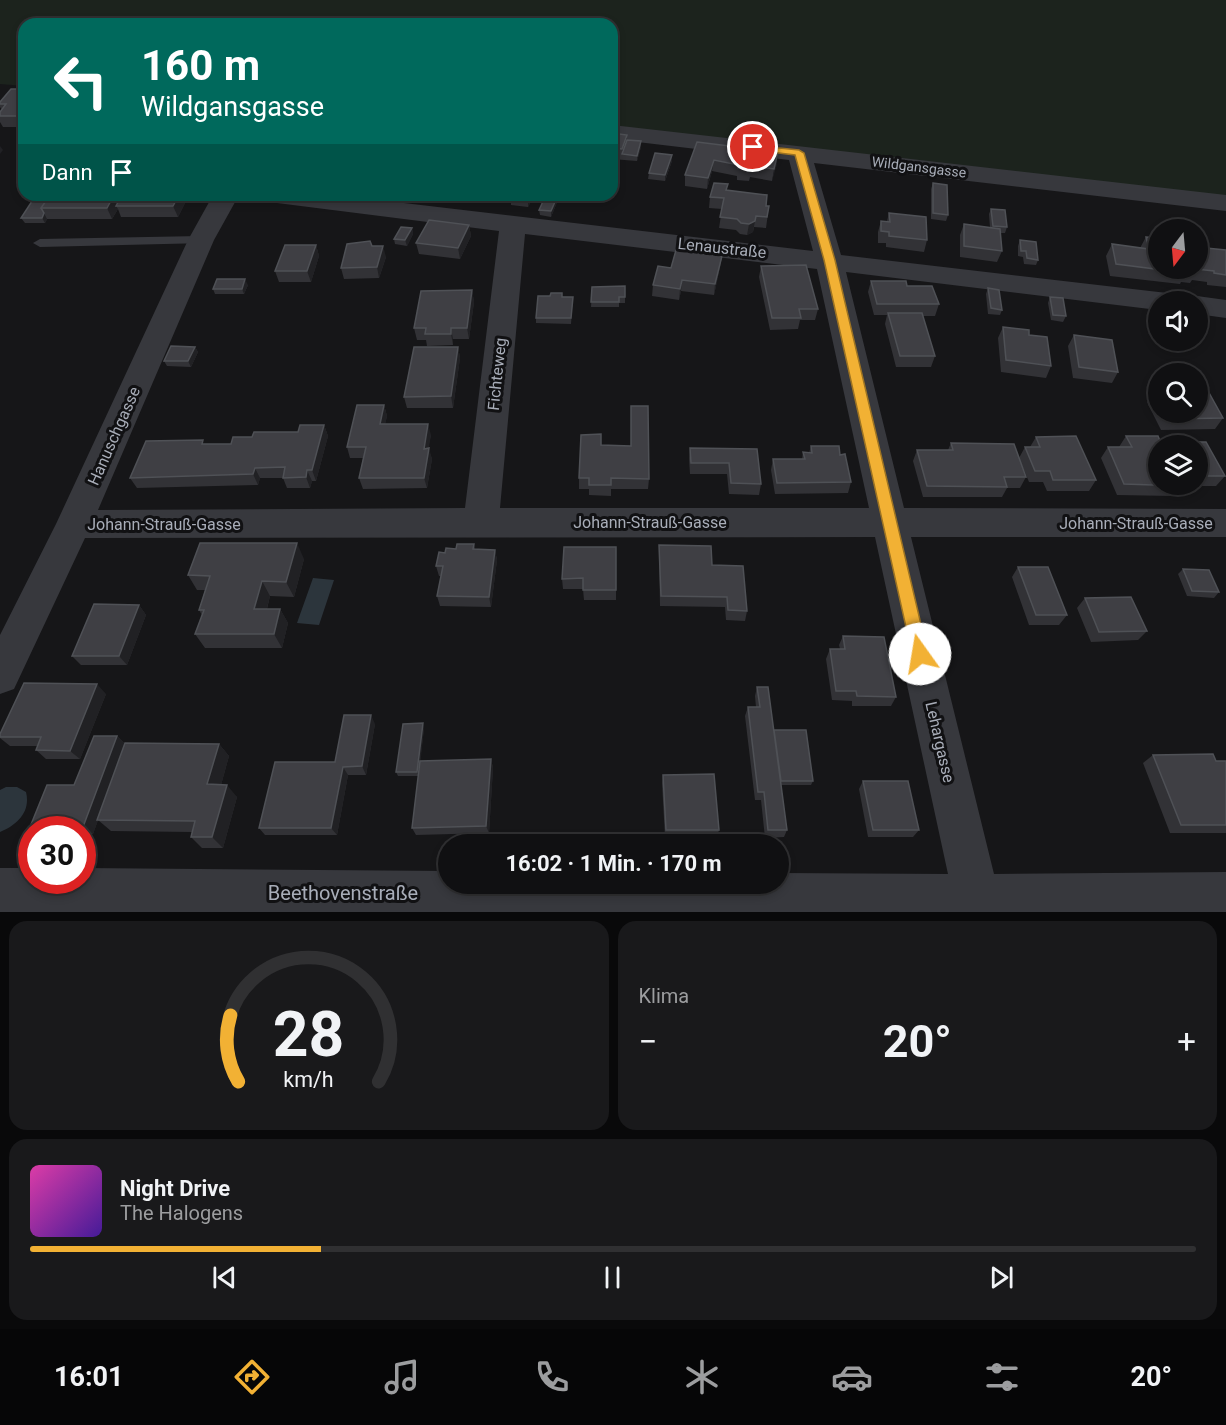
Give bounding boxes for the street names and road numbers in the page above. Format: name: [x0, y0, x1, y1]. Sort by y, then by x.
street label: Wildgansgasse: [871, 153, 967, 181]
street label: Lenaustraße: [677, 234, 767, 262]
street label: Fichteweg: [484, 337, 510, 411]
street label: Hanuschgasse: [84, 384, 144, 488]
street label: Johann-Strauß-Gasse: [573, 513, 727, 532]
street label: Johann-Strauß-Gasse: [1059, 514, 1213, 533]
street label: Johann-Strauß-Gasse: [87, 515, 241, 534]
street label: Lehargasse: [921, 700, 959, 784]
street label: Beethovenstraße: [268, 881, 418, 905]

